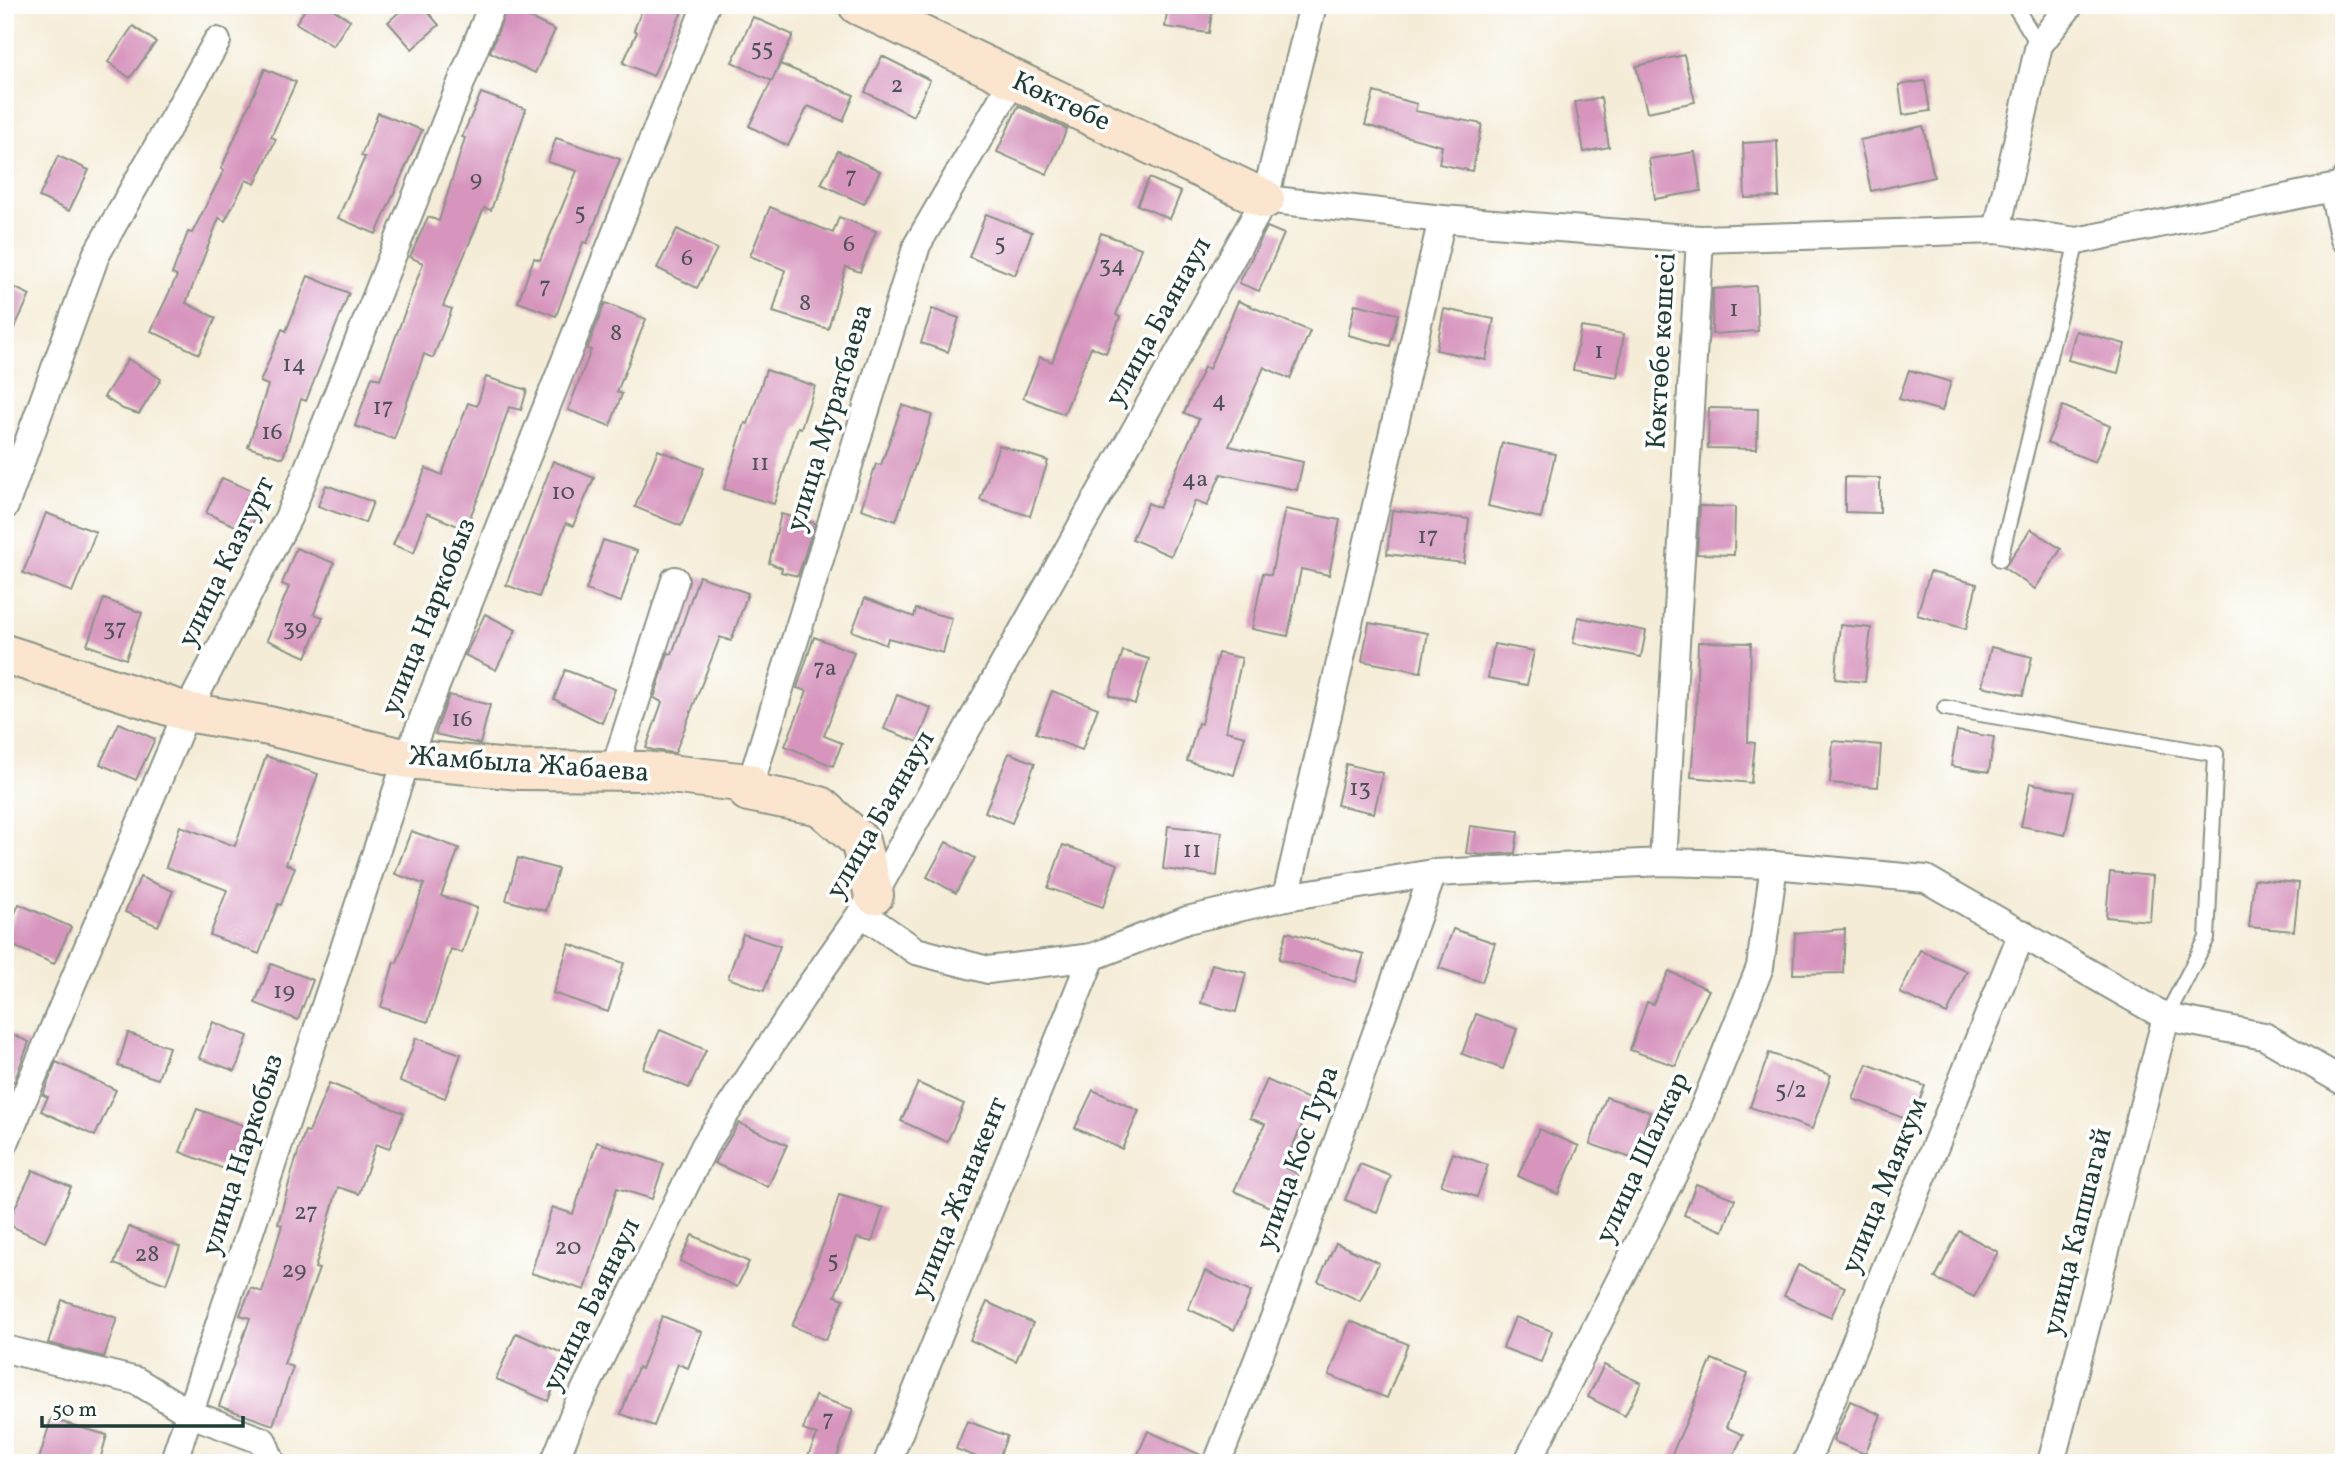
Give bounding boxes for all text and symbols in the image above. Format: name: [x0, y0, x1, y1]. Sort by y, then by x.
house number: 55: [750, 32, 774, 66]
street label: Көктөбе: [1005, 62, 1117, 142]
house number: 2: [891, 69, 903, 103]
house number: 7: [845, 160, 857, 194]
house number: 9: [470, 163, 482, 197]
house number: 5: [574, 196, 586, 230]
house number: 5: [994, 227, 1006, 261]
house number: 6: [843, 228, 855, 262]
street label: улица Баянаул: [1096, 230, 1222, 414]
house number: 6: [681, 242, 693, 276]
house number: 34: [1099, 249, 1125, 283]
street label: Көктөбе көшесі: [1637, 252, 1687, 450]
house number: 7: [539, 270, 551, 304]
house number: 8: [799, 287, 811, 321]
house number: 1: [1729, 293, 1739, 327]
street label: улица Муратбаева: [777, 299, 883, 537]
house number: 8: [610, 317, 622, 351]
house number: 1: [1594, 335, 1604, 369]
house number: 14: [282, 348, 306, 382]
house number: 4: [1212, 384, 1226, 418]
house number: 17: [373, 391, 393, 425]
house number: 16: [261, 416, 283, 450]
house number: 11: [751, 447, 769, 481]
house number: 4а: [1182, 463, 1208, 497]
street label: улица Казгурт: [169, 470, 285, 654]
house number: 10: [551, 476, 575, 510]
street label: улица Наркобыз: [372, 512, 486, 722]
house number: 17: [1418, 520, 1438, 554]
house number: 37: [103, 612, 127, 646]
house number: 39: [283, 612, 307, 646]
house number: 7а: [813, 652, 837, 686]
house number: 16: [451, 703, 473, 737]
street label: улица Баянаул: [817, 724, 945, 906]
street label: Жамбыла Жабаева: [407, 737, 651, 793]
house number: 13: [1349, 772, 1371, 806]
house number: 11: [1183, 834, 1201, 868]
house number: 19: [273, 975, 295, 1009]
street label: улица Наркобыз: [192, 1049, 294, 1261]
street label: улица Кос Тура: [1247, 1060, 1349, 1256]
street label: улица Шалкар: [1586, 1066, 1700, 1250]
house number: 5/2: [1775, 1074, 1807, 1108]
street label: улица Жанакент: [902, 1091, 1018, 1305]
street label: улица Маякум: [1832, 1092, 1938, 1280]
street label: улица Капшагай: [2033, 1124, 2123, 1340]
house number: 27: [294, 1196, 318, 1230]
street label: улица Баянаул: [533, 1212, 651, 1398]
house number: 20: [554, 1231, 582, 1265]
house number: 28: [134, 1238, 160, 1272]
house number: 5: [827, 1244, 839, 1278]
house number: 29: [281, 1254, 307, 1288]
scale bar: [42, 1384, 243, 1428]
text: 50 m: [52, 1396, 97, 1425]
house number: 7: [822, 1403, 834, 1437]

